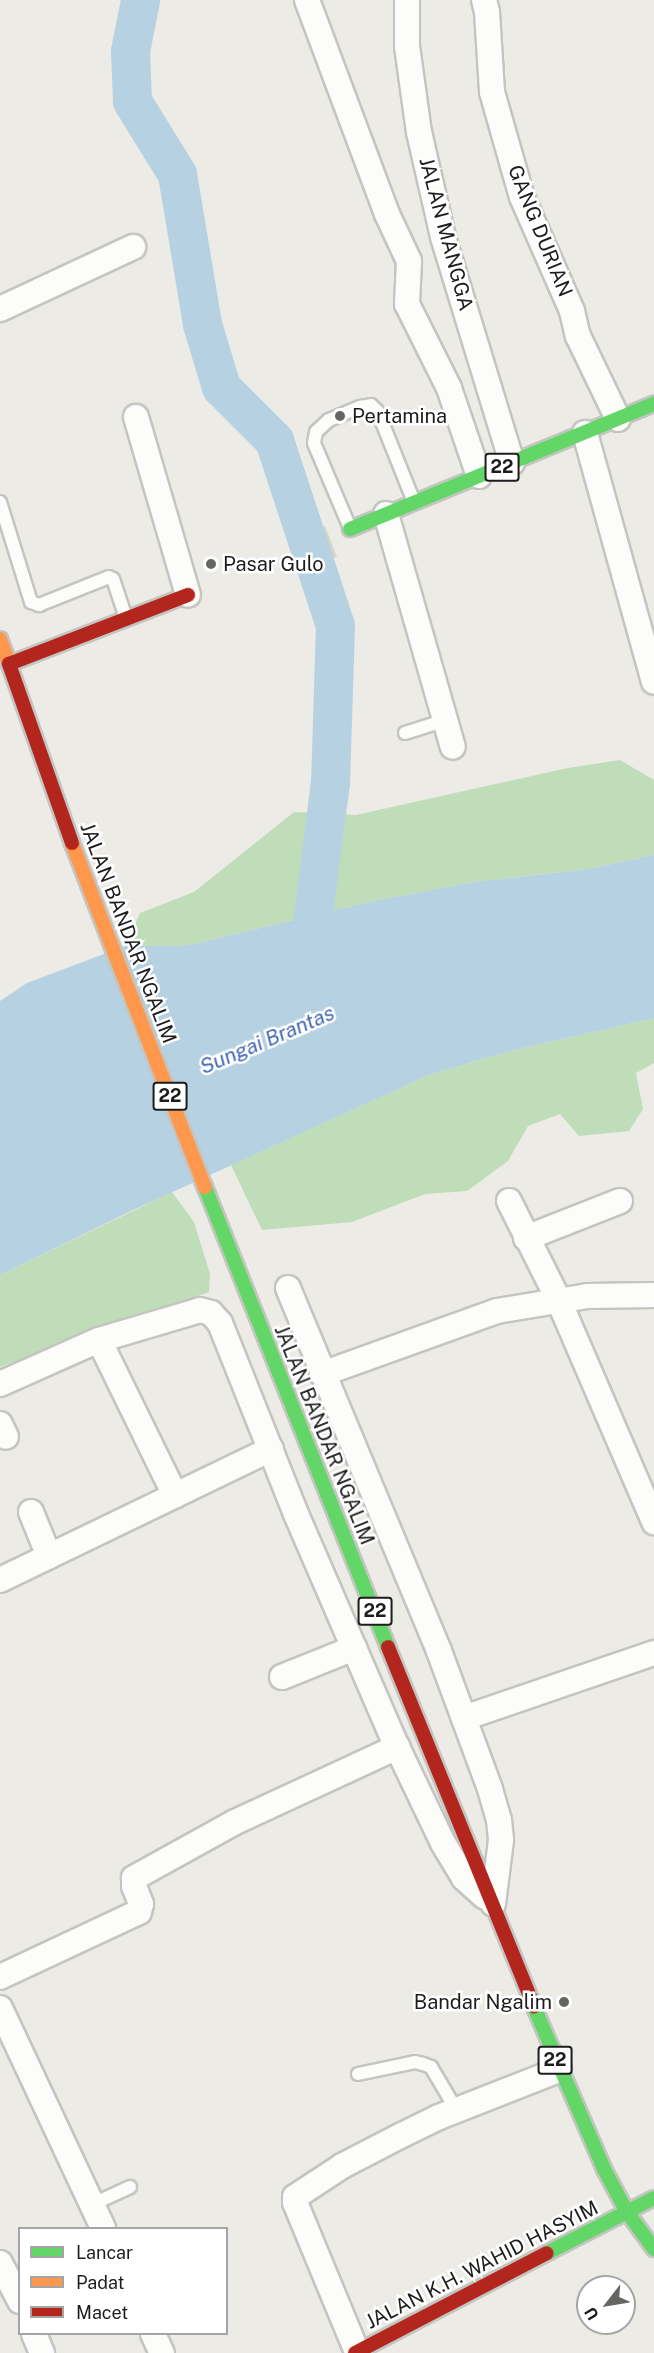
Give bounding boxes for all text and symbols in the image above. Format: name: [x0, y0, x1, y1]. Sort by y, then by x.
street label: JALAN MANGGA: [414, 155, 478, 313]
street label: GANG DURIAN: [503, 162, 577, 300]
place label: Pertamina: [352, 404, 447, 428]
marker: Pertamina: [333, 409, 347, 423]
road number: 22: [484, 452, 520, 482]
place label: Pasar Gulo: [223, 552, 324, 576]
marker: Pasar Gulo: [204, 557, 218, 571]
street label: JALAN BANDAR NGALIM: [75, 819, 181, 1047]
water label: Sungai Brantas: [196, 1000, 338, 1080]
road number: 22: [152, 1081, 188, 1111]
street label: JALAN BANDAR NGALIM: [269, 1322, 379, 1548]
road number: 22: [357, 1596, 393, 1626]
place label: Bandar Ngalim: [414, 1990, 552, 2014]
marker: Bandar Ngalim: [557, 1995, 571, 2009]
road number: 22: [537, 2045, 573, 2075]
street label: JALAN K.H. WAHID HASYIM: [361, 2196, 603, 2334]
legend: [18, 2227, 228, 2335]
text: Lancar: [76, 2242, 133, 2263]
text: Padat: [76, 2272, 125, 2293]
north arrow: [576, 2275, 636, 2335]
text: Macet: [76, 2302, 128, 2323]
text: U: [581, 2304, 603, 2323]

